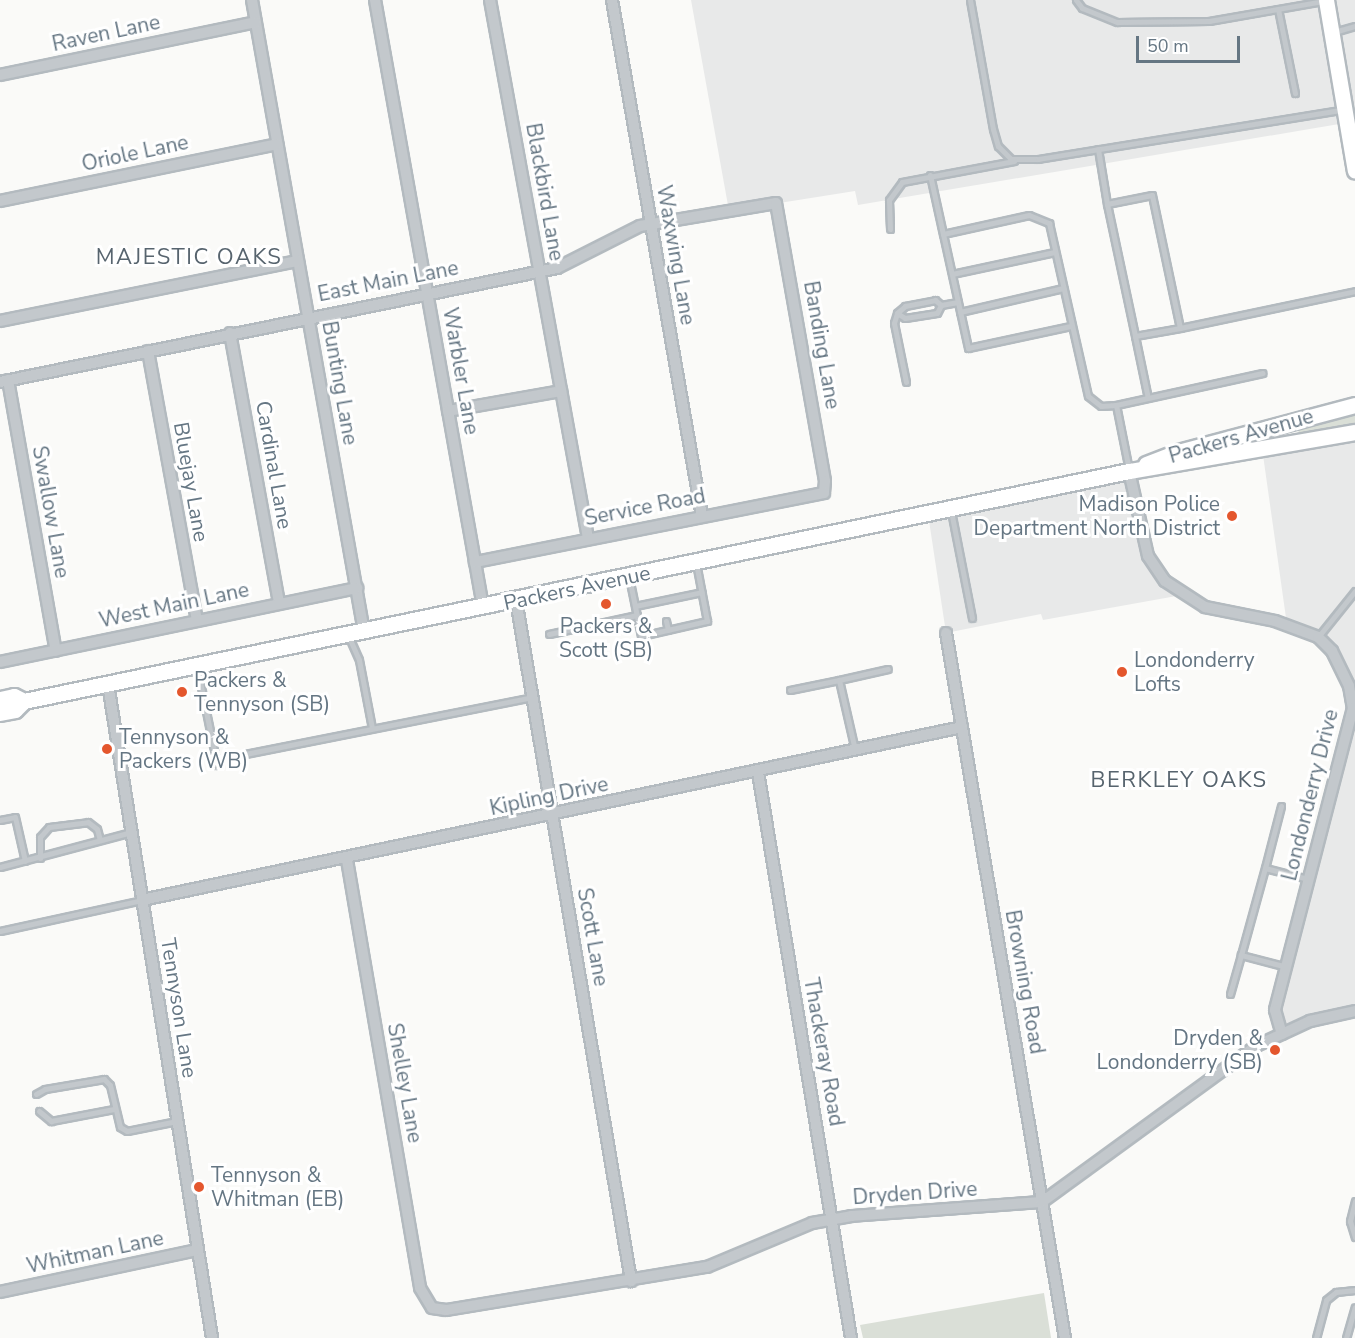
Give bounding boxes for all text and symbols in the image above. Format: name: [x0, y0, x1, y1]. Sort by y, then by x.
street label: Raven Lane: [50, 9, 162, 57]
scale bar: [1139, 24, 1242, 62]
text: 50 m: [1147, 34, 1189, 58]
street label: Blackbird Lane: [520, 121, 570, 263]
street label: Oriole Lane: [79, 129, 191, 177]
street label: Waxwing Lane: [651, 183, 701, 327]
district label: MAJESTIC OAKS: [96, 245, 282, 271]
street label: East Main Lane: [315, 255, 461, 307]
street label: Banding Lane: [798, 279, 846, 411]
street label: Warbler Lane: [437, 305, 485, 437]
street label: Bunting Lane: [317, 319, 363, 447]
street label: Cardinal Lane: [250, 399, 298, 531]
street label: Packers Avenue: [1166, 403, 1316, 469]
street label: Bluejay Lane: [168, 420, 214, 544]
street label: Swallow Lane: [27, 444, 75, 580]
street label: Service Road: [582, 483, 708, 531]
place label: Madison Police Department North District: [973, 491, 1220, 541]
marker: Madison Police Department North District: [1225, 509, 1239, 523]
street label: Packers Avenue: [501, 560, 653, 616]
street label: West Main Lane: [97, 577, 251, 633]
marker: Packers & Scott (SB): [599, 597, 613, 611]
place label: Packers & Scott (SB): [559, 613, 653, 663]
place label: Londonderry Lofts: [1134, 647, 1255, 697]
marker: Londonderry Lofts: [1115, 665, 1129, 679]
place label: Packers & Tennyson (SB): [194, 667, 330, 717]
marker: Packers & Tennyson (SB): [175, 685, 189, 699]
street label: Londonderry Drive: [1277, 707, 1343, 883]
place label: Tennyson & Packers (WB): [119, 724, 248, 774]
marker: Tennyson & Packers (WB): [100, 742, 114, 756]
district label: BERKLEY OAKS: [1091, 768, 1267, 794]
street label: Kipling Drive: [487, 771, 611, 821]
street label: Scott Lane: [572, 886, 614, 988]
street label: Browning Road: [1000, 908, 1050, 1056]
street label: Tennyson Lane: [156, 936, 202, 1080]
street label: Thackeray Road: [799, 976, 849, 1128]
street label: Shelley Lane: [382, 1021, 428, 1145]
place label: Dryden & Londonderry (SB): [1097, 1025, 1263, 1075]
marker: Dryden & Londonderry (SB): [1268, 1043, 1282, 1057]
place label: Tennyson & Whitman (EB): [211, 1162, 344, 1212]
street label: Dryden Drive: [852, 1176, 978, 1210]
marker: Tennyson & Whitman (EB): [192, 1180, 206, 1194]
street label: Whitman Lane: [24, 1225, 166, 1279]

